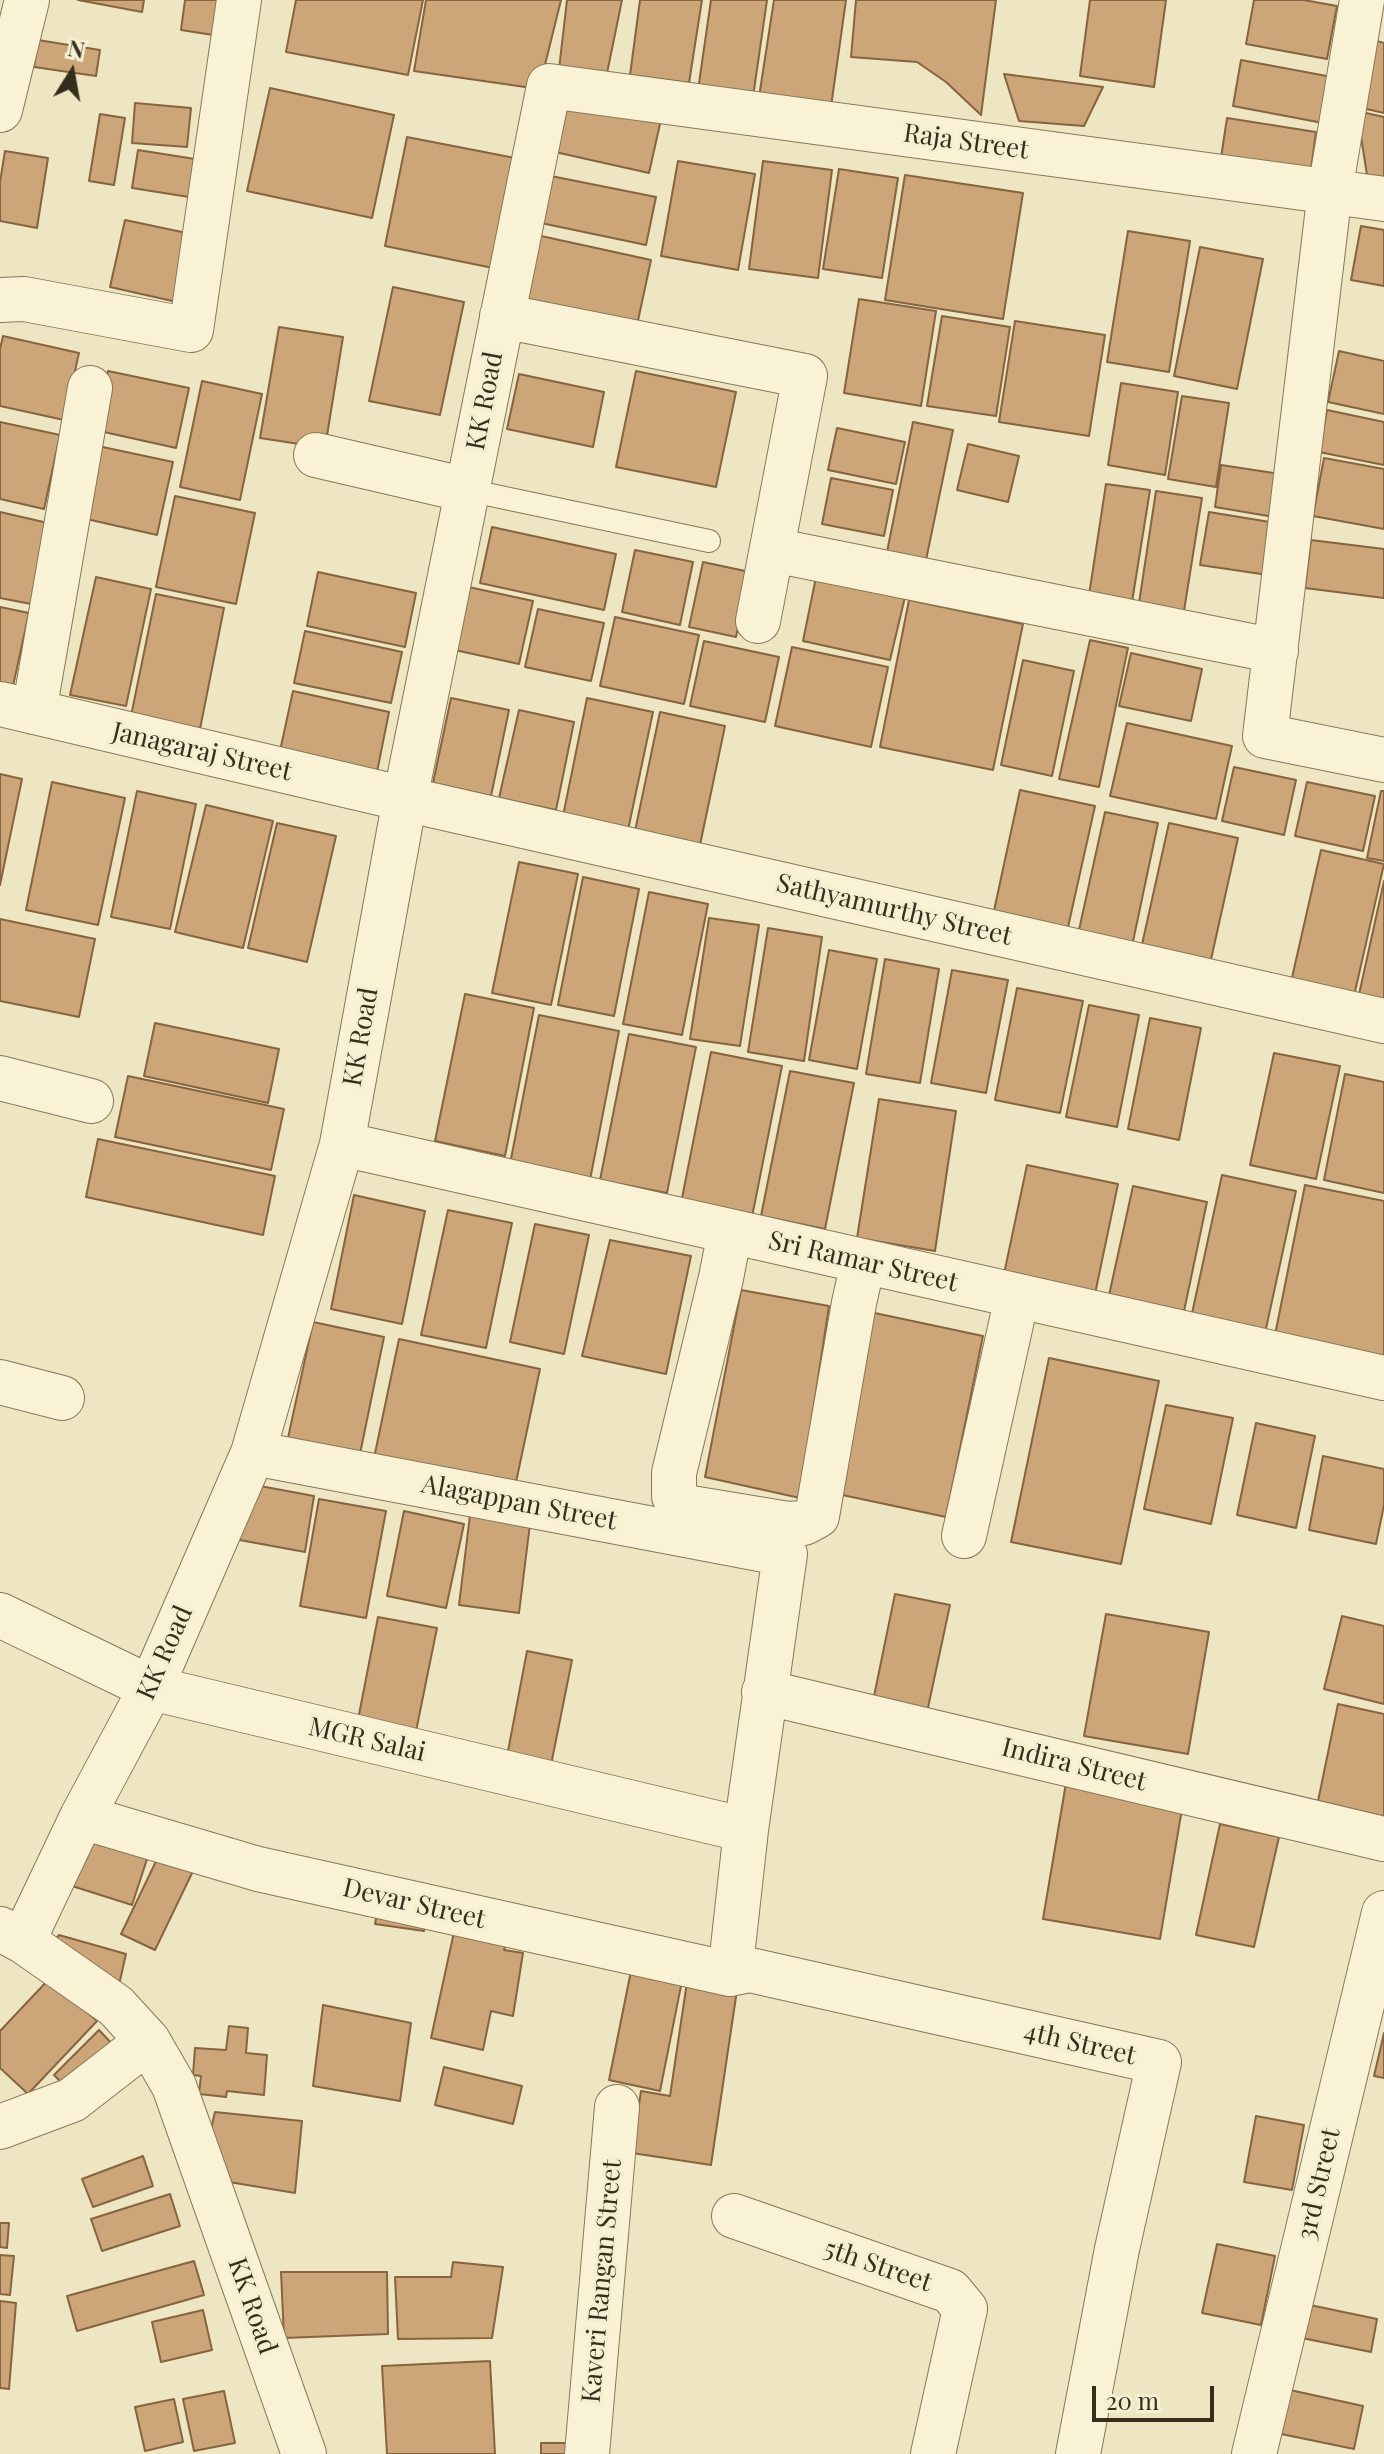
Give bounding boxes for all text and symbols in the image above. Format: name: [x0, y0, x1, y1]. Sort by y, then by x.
north arrow: [32, 32, 112, 112]
text: N: [66, 32, 87, 65]
street label: Raja Street: [901, 118, 1031, 166]
street label: KK Road: [460, 349, 510, 453]
street label: Janagaraj Street: [109, 716, 295, 788]
street label: Sathyamurthy Street: [773, 868, 1015, 952]
street label: KK Road: [337, 985, 385, 1089]
street label: Sri Ramar Street: [765, 1225, 961, 1299]
street label: Alagappan Street: [419, 1469, 619, 1537]
street label: KK Road: [130, 1601, 200, 1705]
street label: MGR Salai: [306, 1711, 428, 1769]
street label: Indira Street: [998, 1732, 1150, 1798]
street label: Devar Street: [340, 1872, 488, 1936]
street label: 4th Street: [1021, 2016, 1139, 2072]
street label: 3rd Street: [1291, 2125, 1347, 2243]
street label: Kaveri Rangan Street: [576, 2158, 628, 2404]
street label: 5th Street: [820, 2233, 936, 2299]
street label: KK Road: [221, 2254, 283, 2358]
scale bar: [1096, 2370, 1218, 2420]
text: 20 m: [1106, 2384, 1159, 2416]

